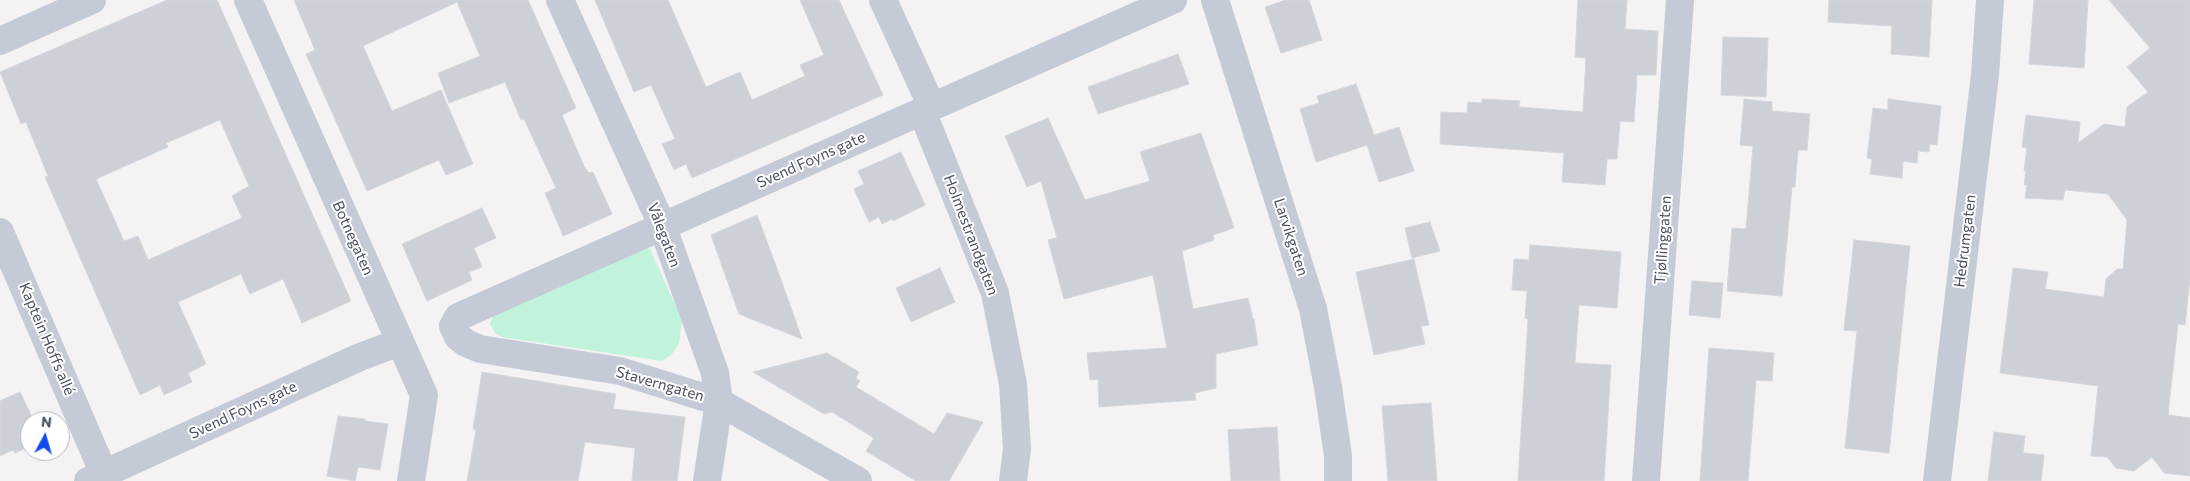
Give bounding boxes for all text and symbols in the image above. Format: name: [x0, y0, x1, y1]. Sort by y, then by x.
street label: Svend Foyns gate: [754, 128, 868, 192]
street label: Holmestrandgaten: [940, 172, 1002, 298]
street label: Hedrumgaten: [1950, 193, 1980, 289]
street label: Tjøllinggaten: [1651, 195, 1675, 285]
street label: Larvikgaten: [1270, 196, 1312, 278]
street label: Botnegaten: [329, 198, 377, 278]
street label: Vålegaten: [644, 200, 684, 270]
street label: Kaptein Hoffs allé: [15, 280, 79, 398]
street label: Staverngaten: [614, 363, 706, 405]
street label: Svend Foyns gate: [186, 377, 300, 443]
north arrow: [20, 411, 70, 461]
text: N: [40, 413, 53, 431]

